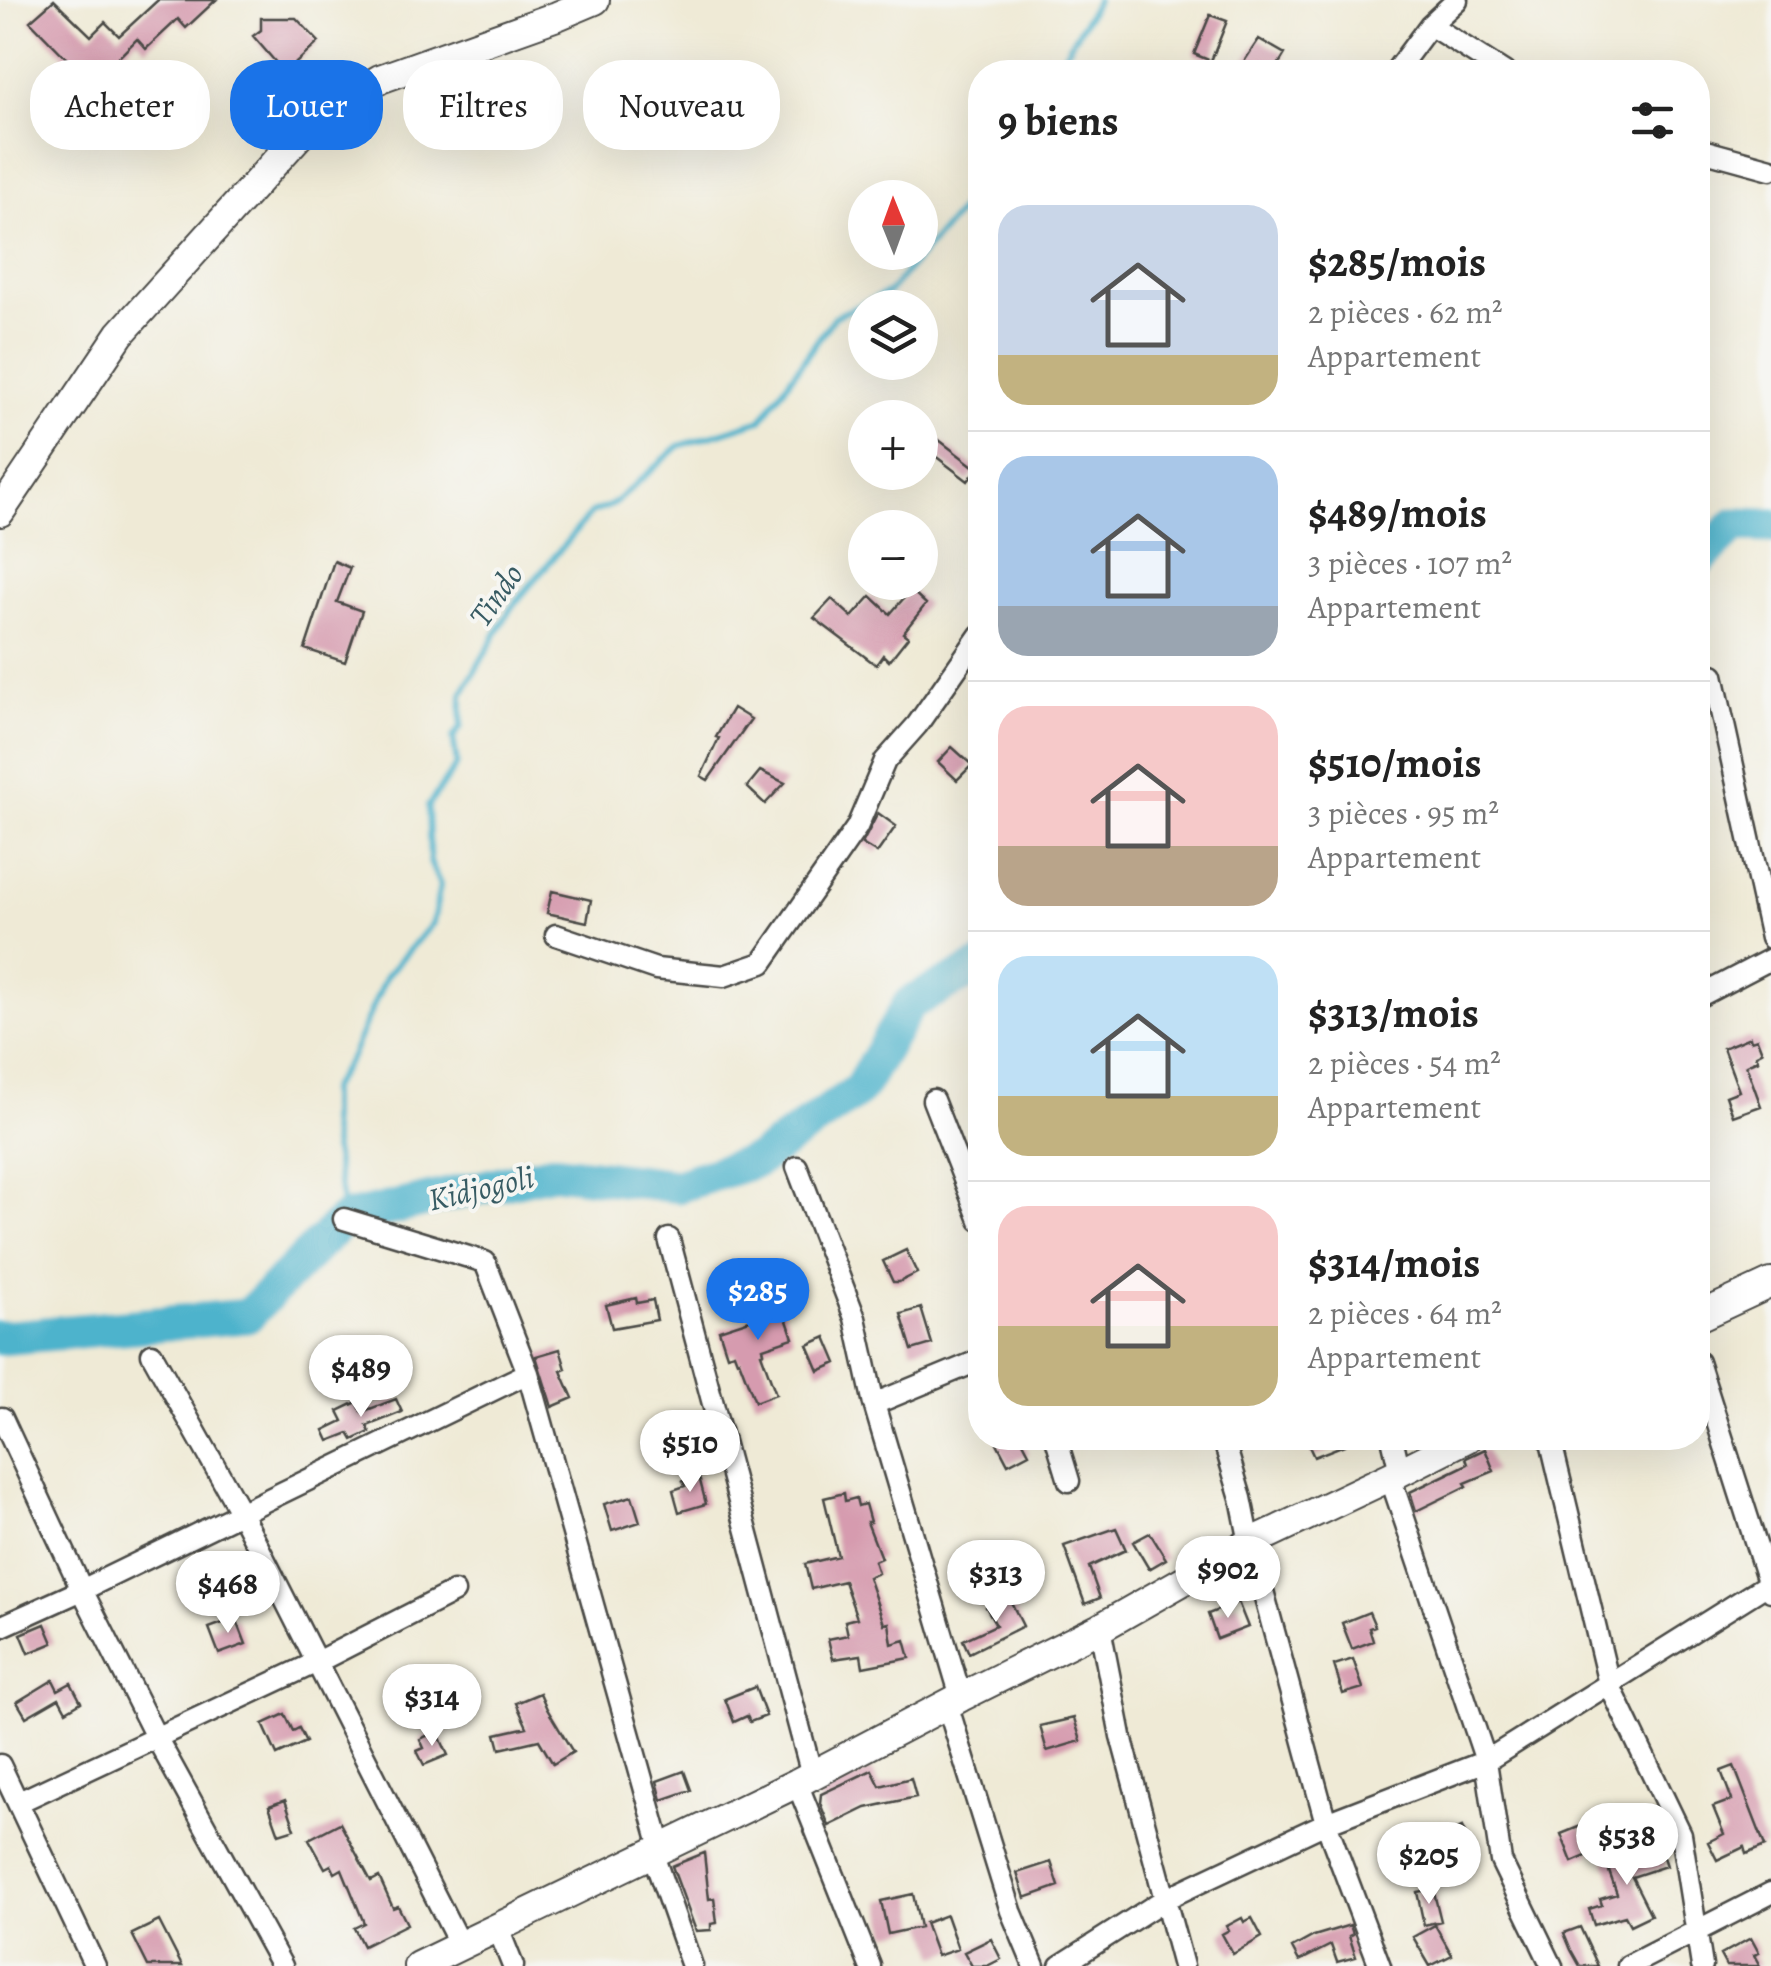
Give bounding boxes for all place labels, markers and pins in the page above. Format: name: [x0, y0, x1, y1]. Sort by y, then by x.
pin: $285: [699, 1258, 817, 1343]
pin: $489: [302, 1335, 420, 1420]
pin: $510: [631, 1410, 749, 1495]
pin: $902: [1169, 1536, 1287, 1621]
pin: $313: [937, 1540, 1055, 1625]
pin: $468: [169, 1551, 287, 1636]
pin: $314: [373, 1664, 491, 1749]
pin: $538: [1568, 1803, 1686, 1888]
pin: $205: [1370, 1822, 1488, 1907]

